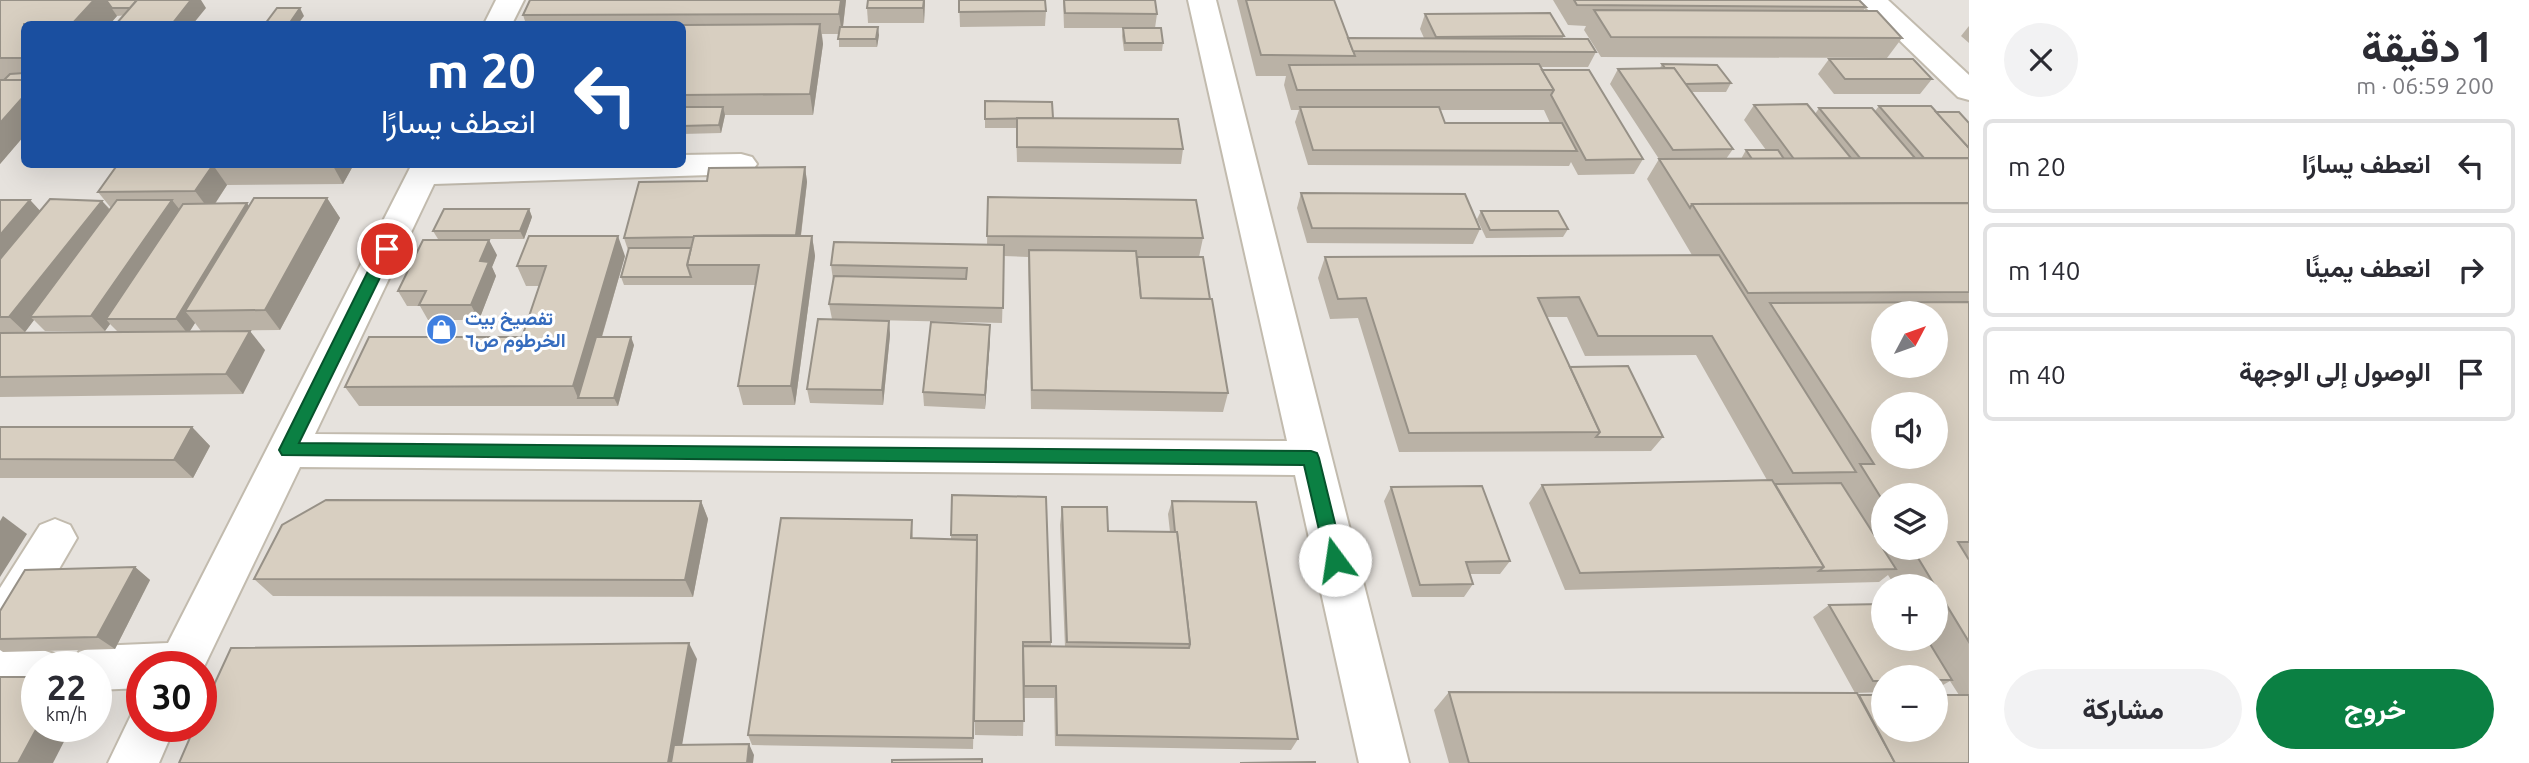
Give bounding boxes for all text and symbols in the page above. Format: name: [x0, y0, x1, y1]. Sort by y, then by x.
button: close: [2004, 23, 2078, 97]
text: 1 دقيقة: [2361, 23, 2494, 70]
text: 20 m: [427, 42, 536, 97]
icon: left: [560, 49, 651, 140]
text: 200 m · 06:59: [2356, 73, 2494, 98]
text: انعطف يسارًا: [381, 103, 536, 139]
icon: left: [2452, 147, 2490, 185]
text: انعطف يسارًا: [2302, 149, 2431, 178]
text: 20 m: [2008, 152, 2066, 181]
pin: [357, 219, 417, 279]
icon: arrive: [368, 230, 406, 268]
icon: right: [2452, 251, 2490, 289]
text: انعطف يمينًا: [2305, 253, 2431, 282]
text: 140 m: [2008, 256, 2080, 285]
north arrow: [1871, 301, 1948, 378]
map controls: [1871, 301, 1948, 742]
place label: تفصيخ بيت الخرطوم ص٦: [465, 307, 566, 353]
shop icon: تفصيخ بيت الخرطوم ص٦: [425, 312, 459, 346]
icon: arrive: [2452, 355, 2490, 393]
text: الوصول إلى الوجهة: [2239, 357, 2431, 386]
text: 40 m: [2008, 360, 2066, 389]
button: sound: [1871, 392, 1948, 469]
button: layers: [1871, 483, 1948, 560]
position arrow: [1298, 523, 1372, 597]
button: +: [1871, 574, 1948, 651]
speed limit sign: 30: [126, 651, 217, 742]
button: −: [1871, 665, 1948, 742]
text: 22: [47, 667, 86, 707]
button: مشاركة: [2004, 669, 2242, 749]
button: خروج: [2256, 669, 2494, 749]
text: km/h: [46, 704, 87, 724]

